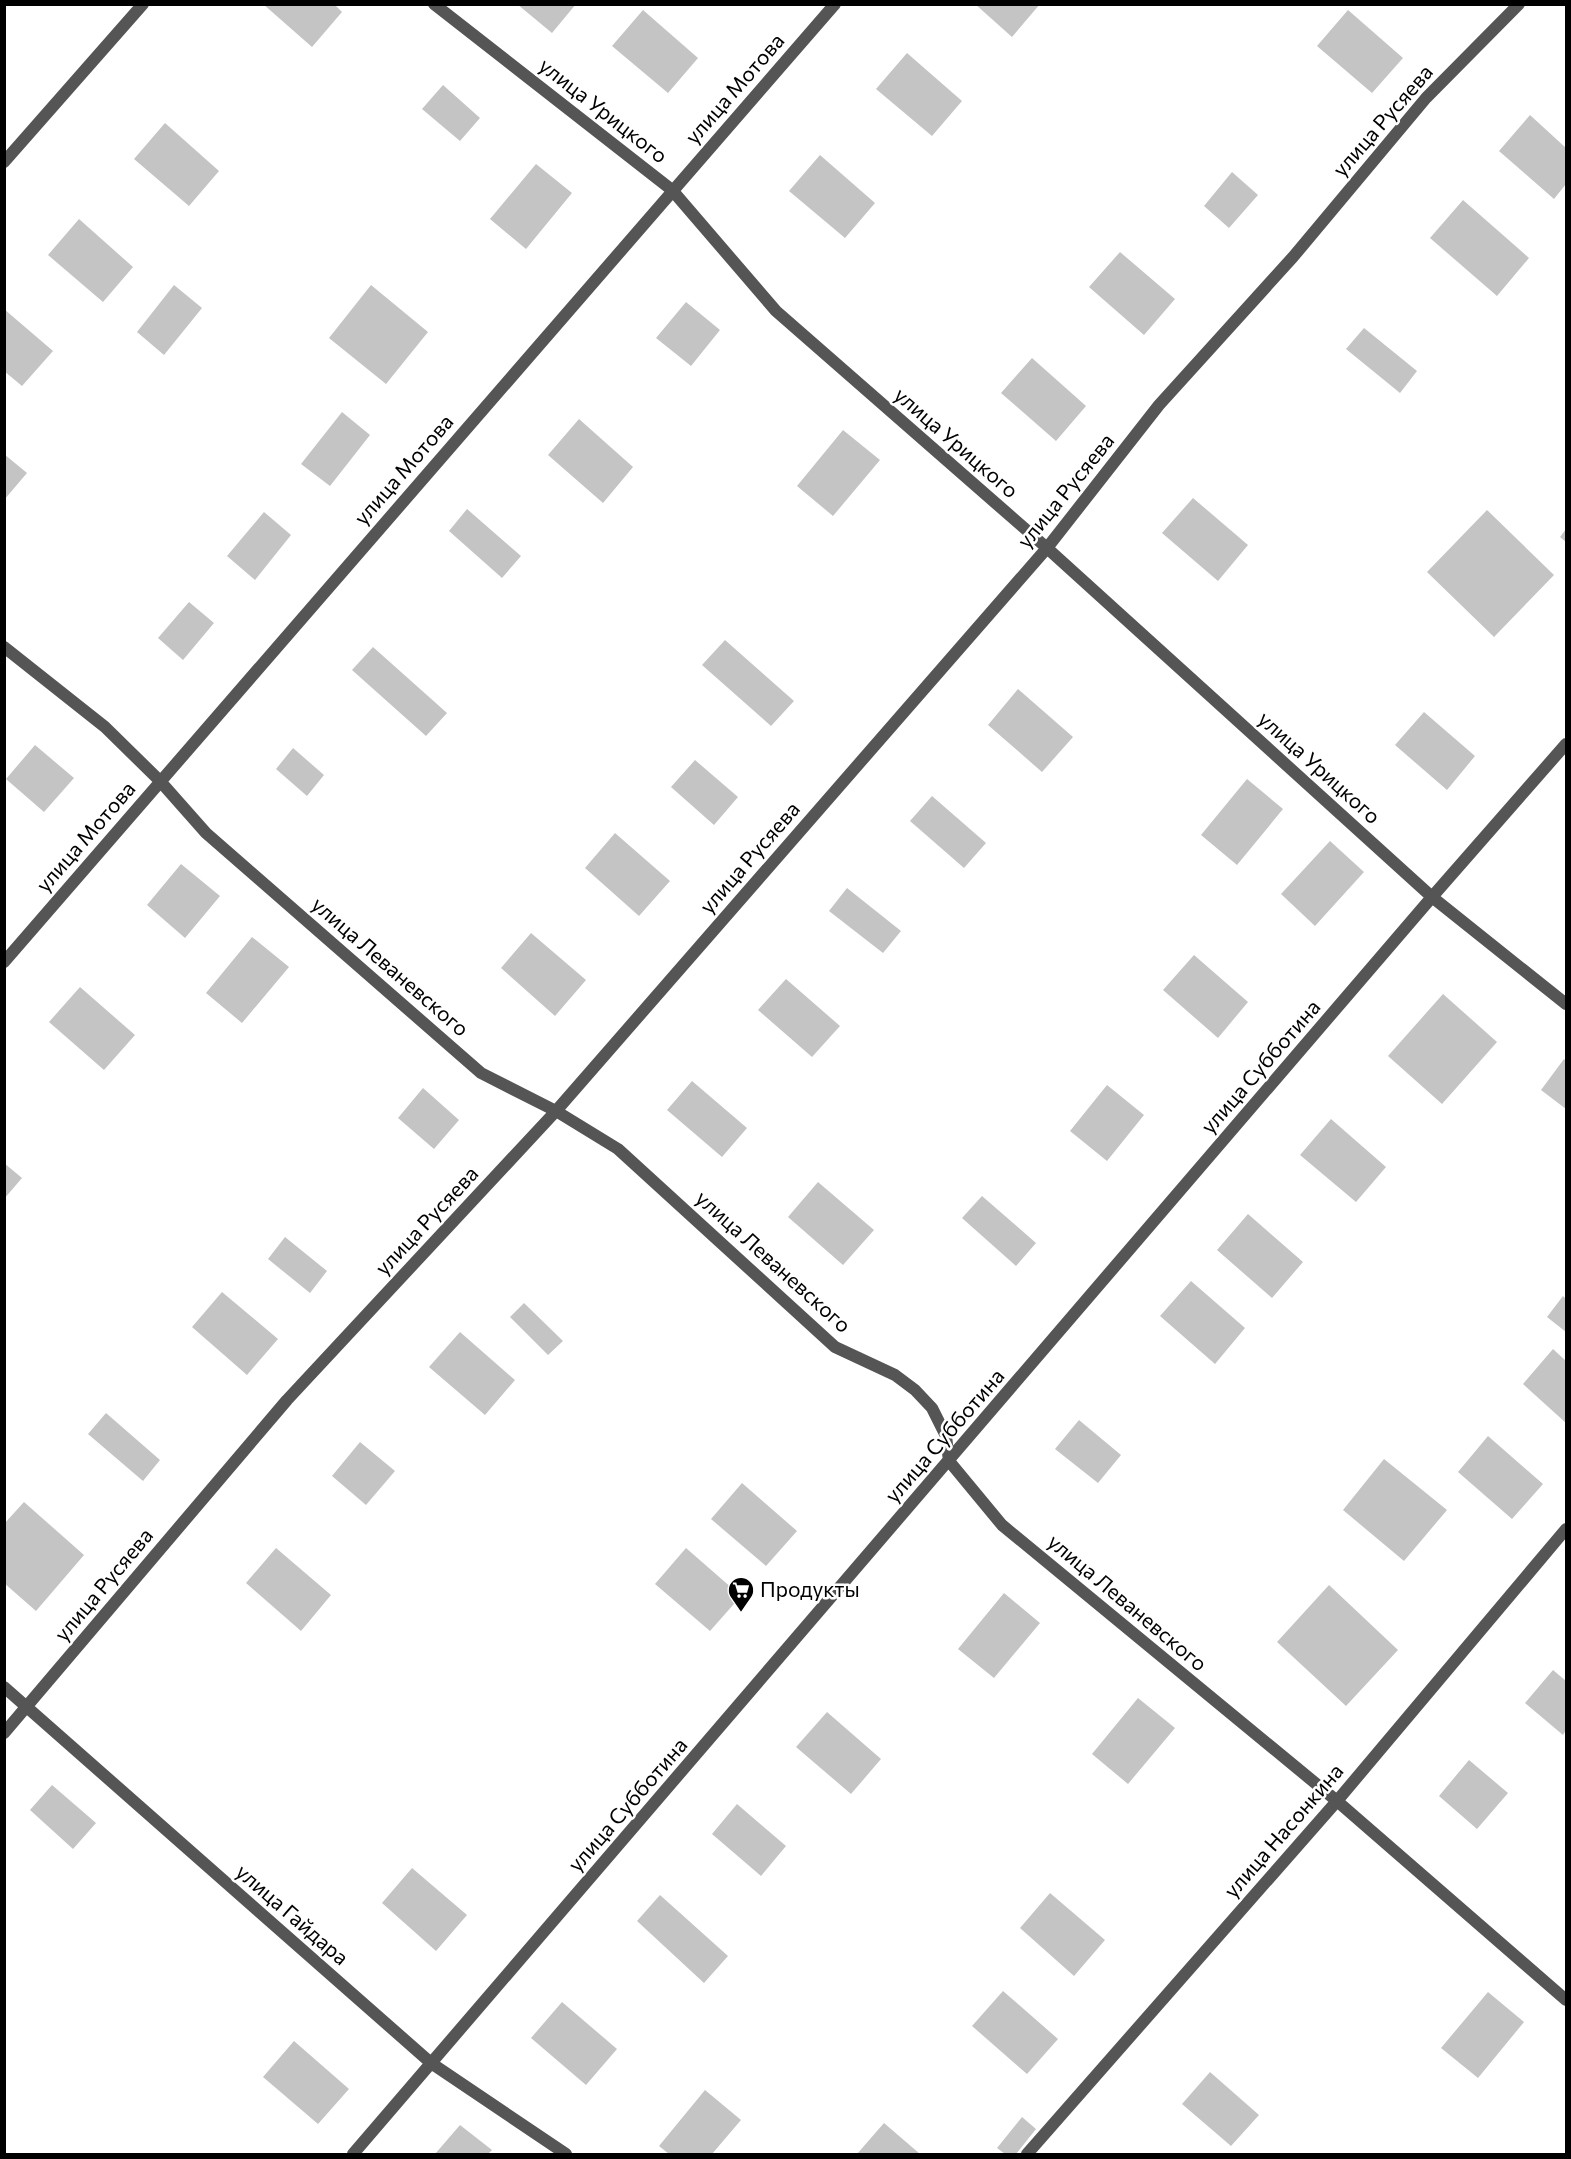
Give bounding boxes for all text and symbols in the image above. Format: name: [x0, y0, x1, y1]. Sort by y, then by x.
street label: улица Мотова: [679, 28, 789, 148]
street label: улица Урицкого: [535, 52, 673, 168]
street label: улица Русяева: [1327, 59, 1437, 181]
street label: улица Урицкого: [890, 381, 1024, 502]
street label: улица Мотова: [348, 409, 458, 529]
street label: улица Русяева: [1011, 428, 1118, 552]
street label: улица Урицкого: [1254, 705, 1386, 828]
street label: улица Мотова: [30, 776, 140, 896]
street label: улица Русяева: [694, 796, 804, 918]
street label: улица Леваневского: [307, 891, 475, 1041]
street label: улица Субботина: [1195, 994, 1325, 1138]
street label: улица Русяева: [369, 1160, 483, 1280]
street label: улица Леваневского: [691, 1185, 857, 1337]
street label: улица Субботина: [879, 1363, 1009, 1507]
street label: улица Русяева: [48, 1523, 157, 1646]
street label: улица Леваневского: [1043, 1528, 1213, 1676]
supermarket icon: Продукты: [726, 1575, 756, 1613]
place label: Продукты: [760, 1576, 860, 1601]
street label: улица Субботина: [562, 1732, 692, 1876]
street label: улица Насонкина: [1218, 1758, 1348, 1902]
street label: улица Гайдара: [232, 1858, 354, 1969]

